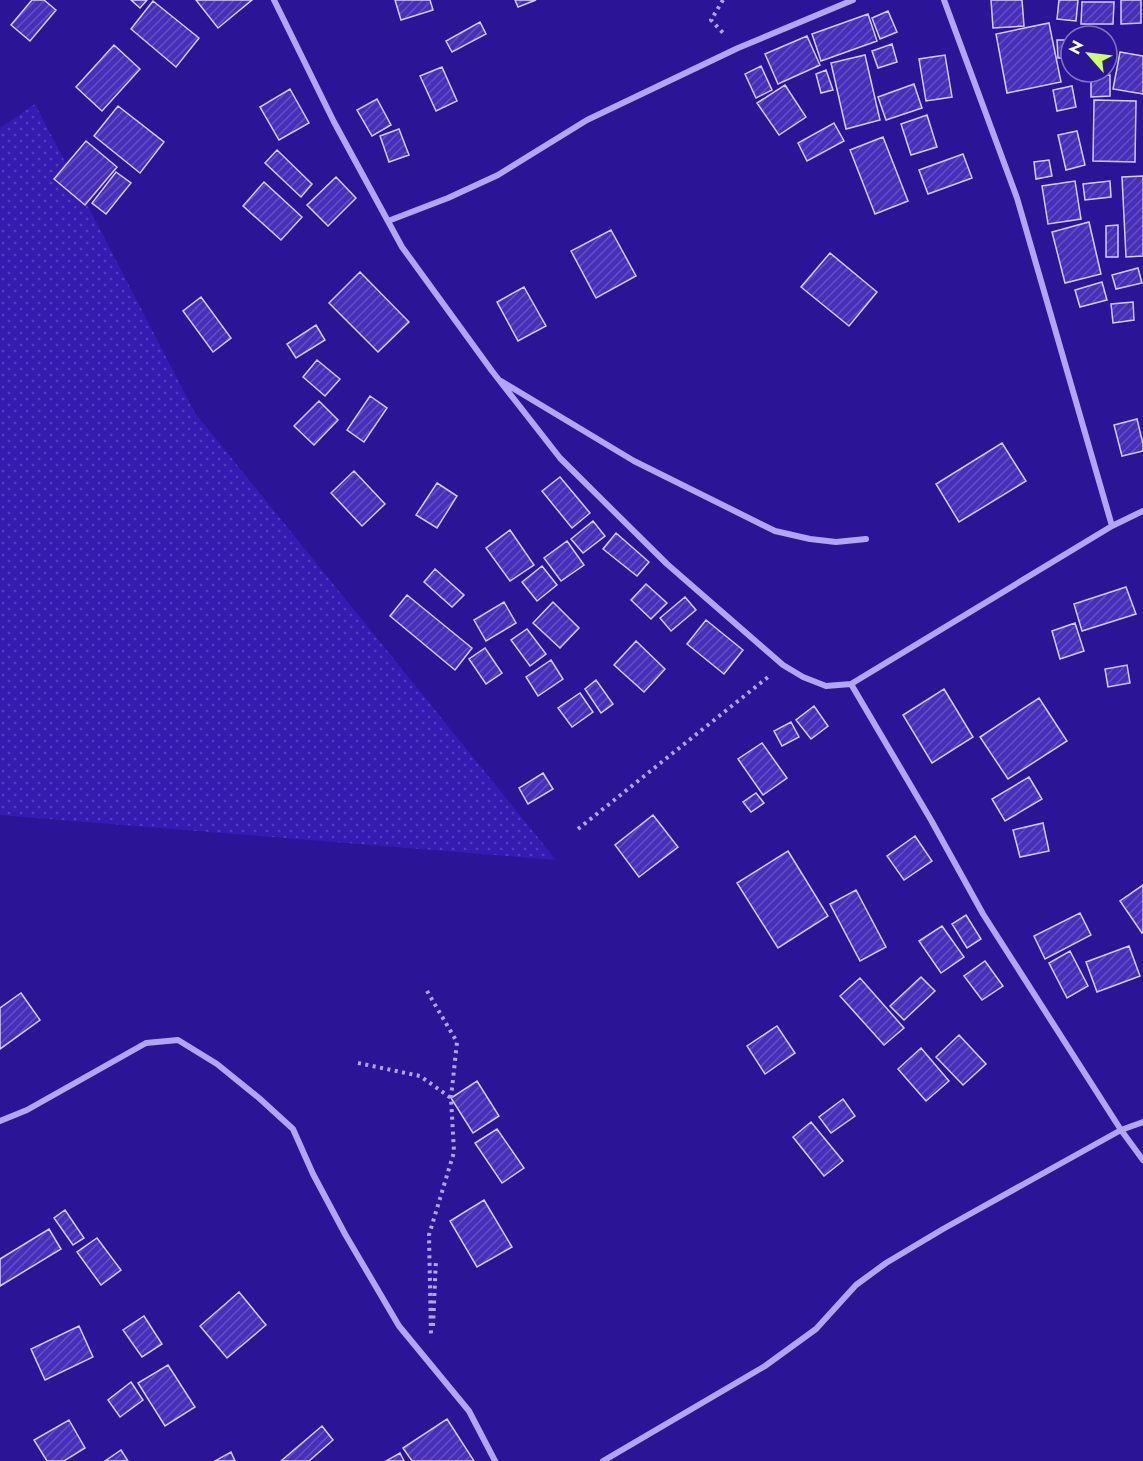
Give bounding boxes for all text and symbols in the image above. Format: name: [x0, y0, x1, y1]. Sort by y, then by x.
north arrow: [1059, 24, 1119, 84]
text: N: [1063, 36, 1089, 58]

